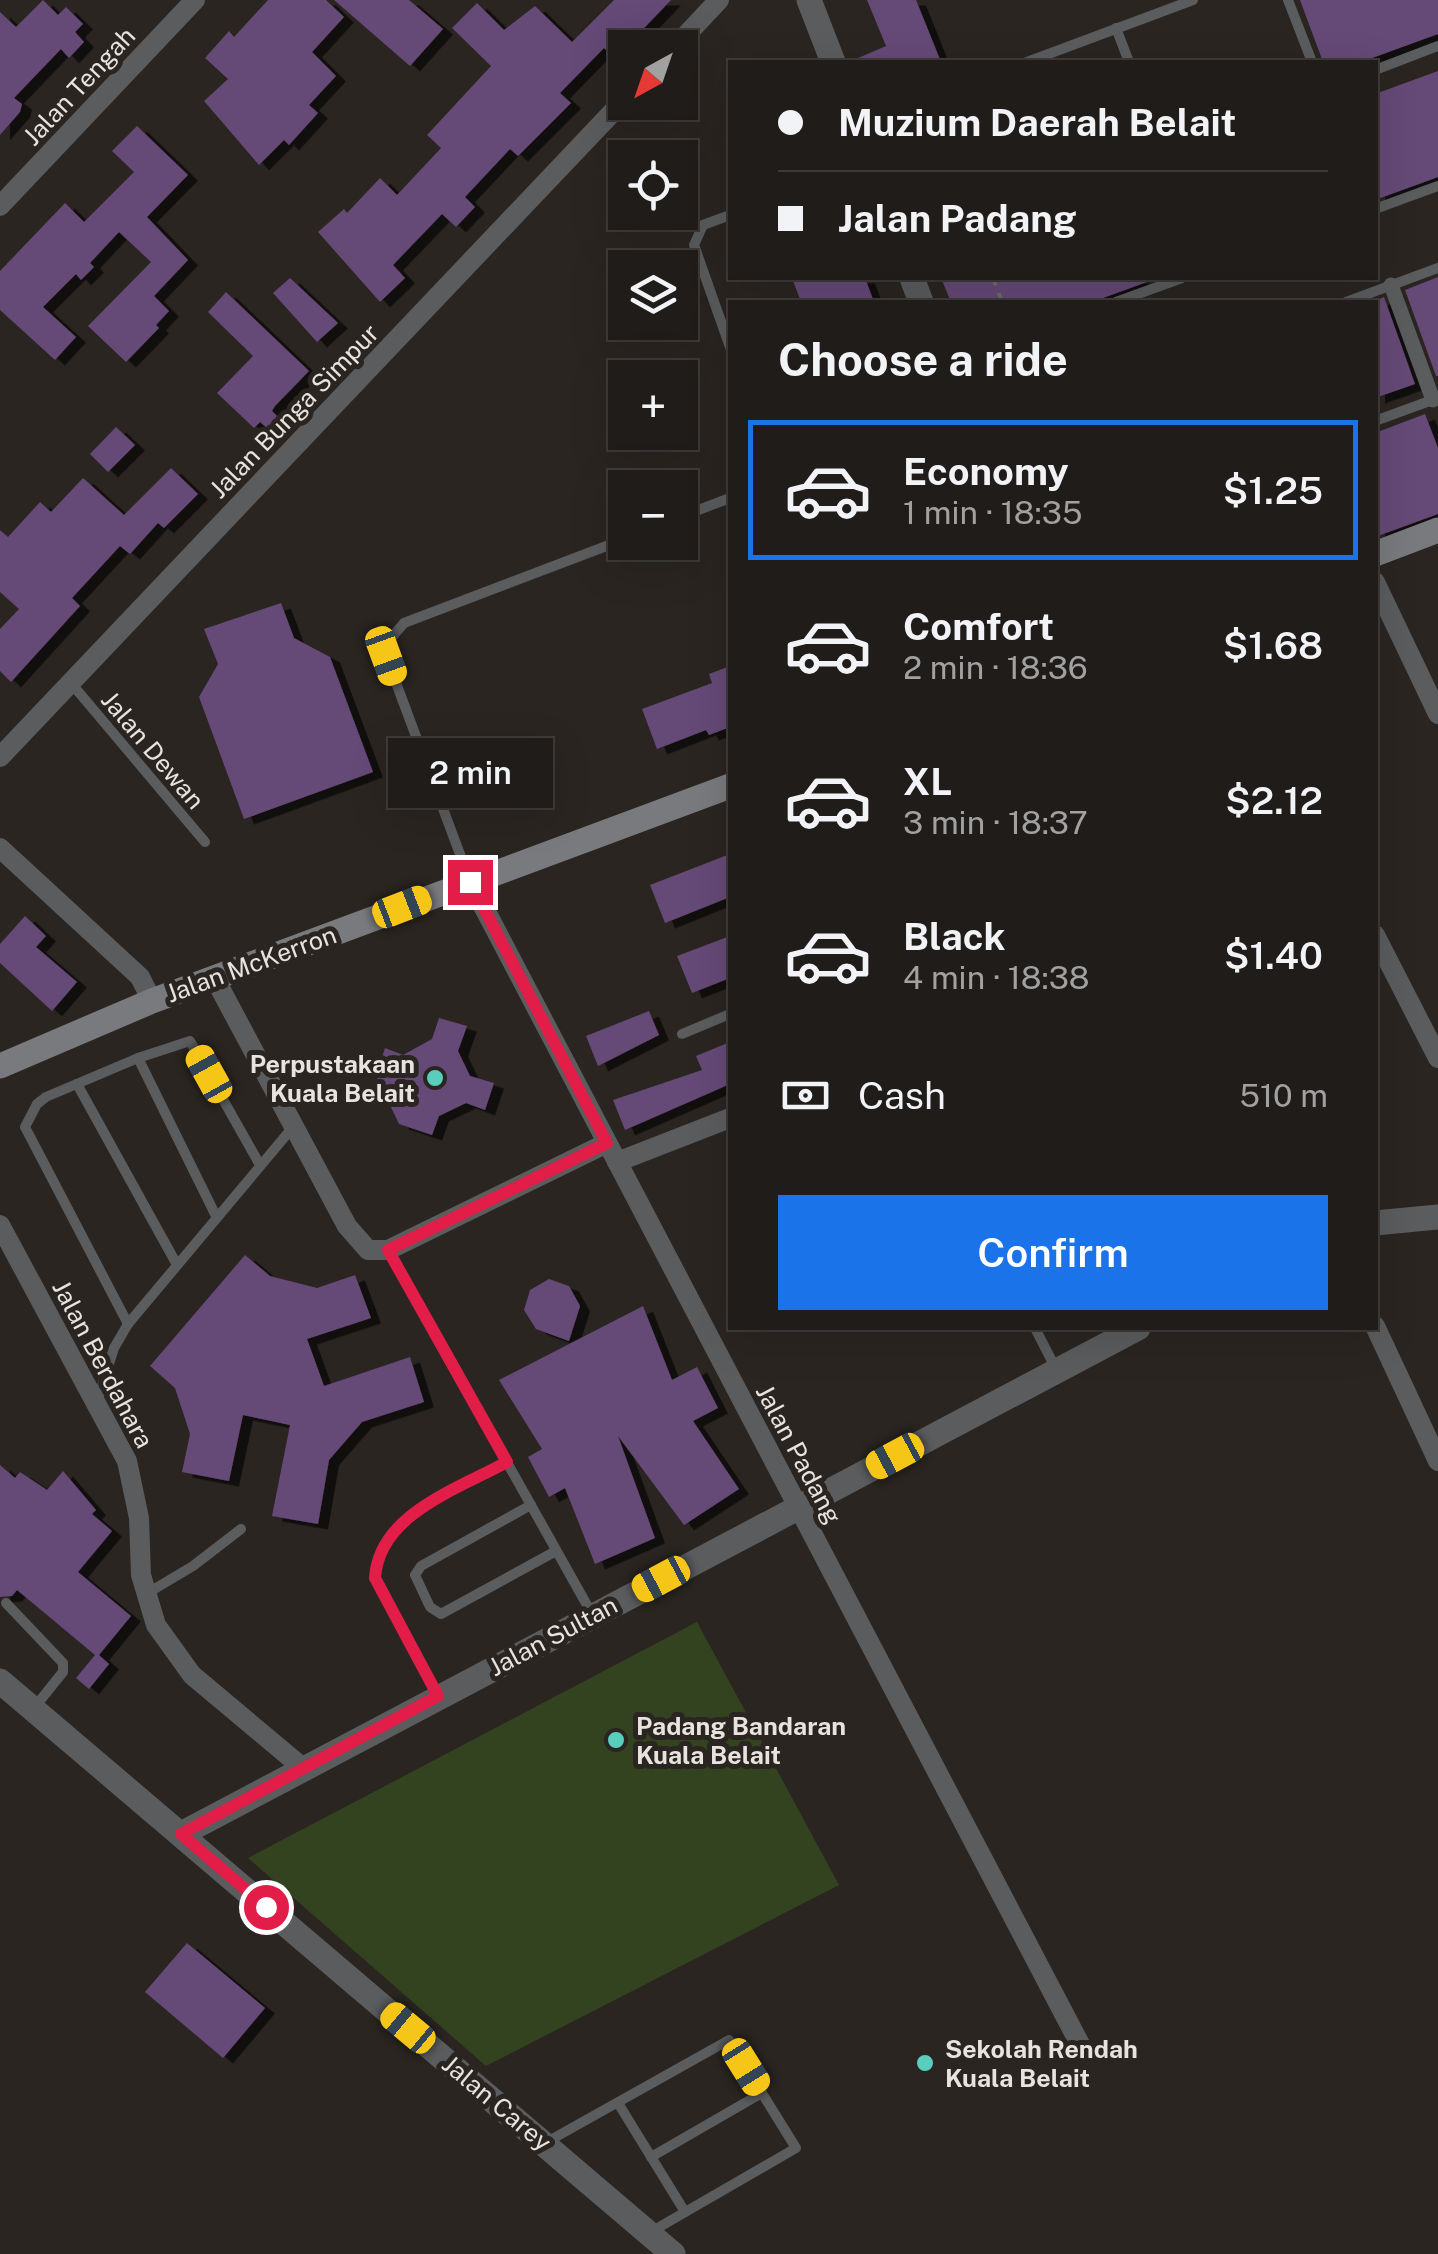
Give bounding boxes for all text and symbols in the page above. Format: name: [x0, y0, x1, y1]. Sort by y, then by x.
street label: Jalan Tengah: [17, 21, 141, 151]
north arrow: [608, 30, 698, 120]
map controls: [608, 30, 698, 560]
text: Muzium Daerah Belait: [838, 100, 1236, 145]
button: locate: [608, 140, 698, 230]
text: Jalan Padang: [838, 196, 1077, 241]
button: layers: [608, 250, 698, 340]
street label: Jalan Bunga Simpur: [203, 318, 385, 504]
text: Choose a ride: [778, 333, 1068, 386]
button: +: [608, 360, 698, 450]
icon: car: [783, 445, 873, 535]
text: Economy: [903, 449, 1069, 494]
text: $1.25: [1223, 468, 1323, 513]
button: −: [608, 470, 698, 560]
text: 1 min · 18:35: [903, 494, 1082, 531]
icon: car: [783, 600, 873, 690]
text: Comfort: [903, 604, 1054, 649]
car: [362, 623, 410, 689]
text: $1.68: [1223, 623, 1323, 668]
text: 2 min · 18:36: [903, 649, 1088, 686]
street label: Jalan Dewan: [95, 685, 211, 815]
callout: 2 min: [388, 737, 552, 807]
text: 2 min: [429, 754, 512, 791]
icon: car: [783, 755, 873, 845]
text: XL: [903, 759, 952, 804]
text: $2.12: [1225, 778, 1323, 823]
text: 3 min · 18:37: [903, 804, 1088, 841]
route end: [448, 860, 493, 905]
car: [369, 882, 435, 932]
icon: car: [783, 910, 873, 1000]
text: Black: [903, 914, 1006, 959]
street label: Jalan McKerron: [162, 919, 340, 1009]
text: $1.40: [1224, 933, 1323, 978]
text: 4 min · 18:38: [903, 959, 1089, 996]
car: [181, 1040, 237, 1108]
place label: Perpustakaan Kuala Belait: [250, 1049, 415, 1108]
marker: Perpustakaan Kuala Belait: [424, 1067, 446, 1089]
icon: cash: [778, 1068, 833, 1123]
text: Cash: [858, 1073, 946, 1118]
text: 510 m: [1239, 1077, 1328, 1114]
button: Confirm: [778, 1195, 1328, 1310]
street label: Jalan Berdahara: [46, 1275, 160, 1453]
street label: Jalan Padang: [750, 1379, 848, 1529]
car: [861, 1429, 929, 1483]
car: [627, 1552, 695, 1606]
street label: Jalan Sultan: [484, 1590, 622, 1682]
place label: Padang Bandaran Kuala Belait: [636, 1711, 846, 1770]
marker: Padang Bandaran Kuala Belait: [605, 1729, 627, 1751]
route start: [244, 1885, 289, 1930]
car: [375, 1997, 441, 2059]
car: [717, 2034, 775, 2100]
place label: Sekolah Rendah Kuala Belait: [945, 2034, 1138, 2093]
street label: Jalan Carey: [436, 2049, 558, 2157]
marker: Sekolah Rendah Kuala Belait: [914, 2052, 936, 2074]

